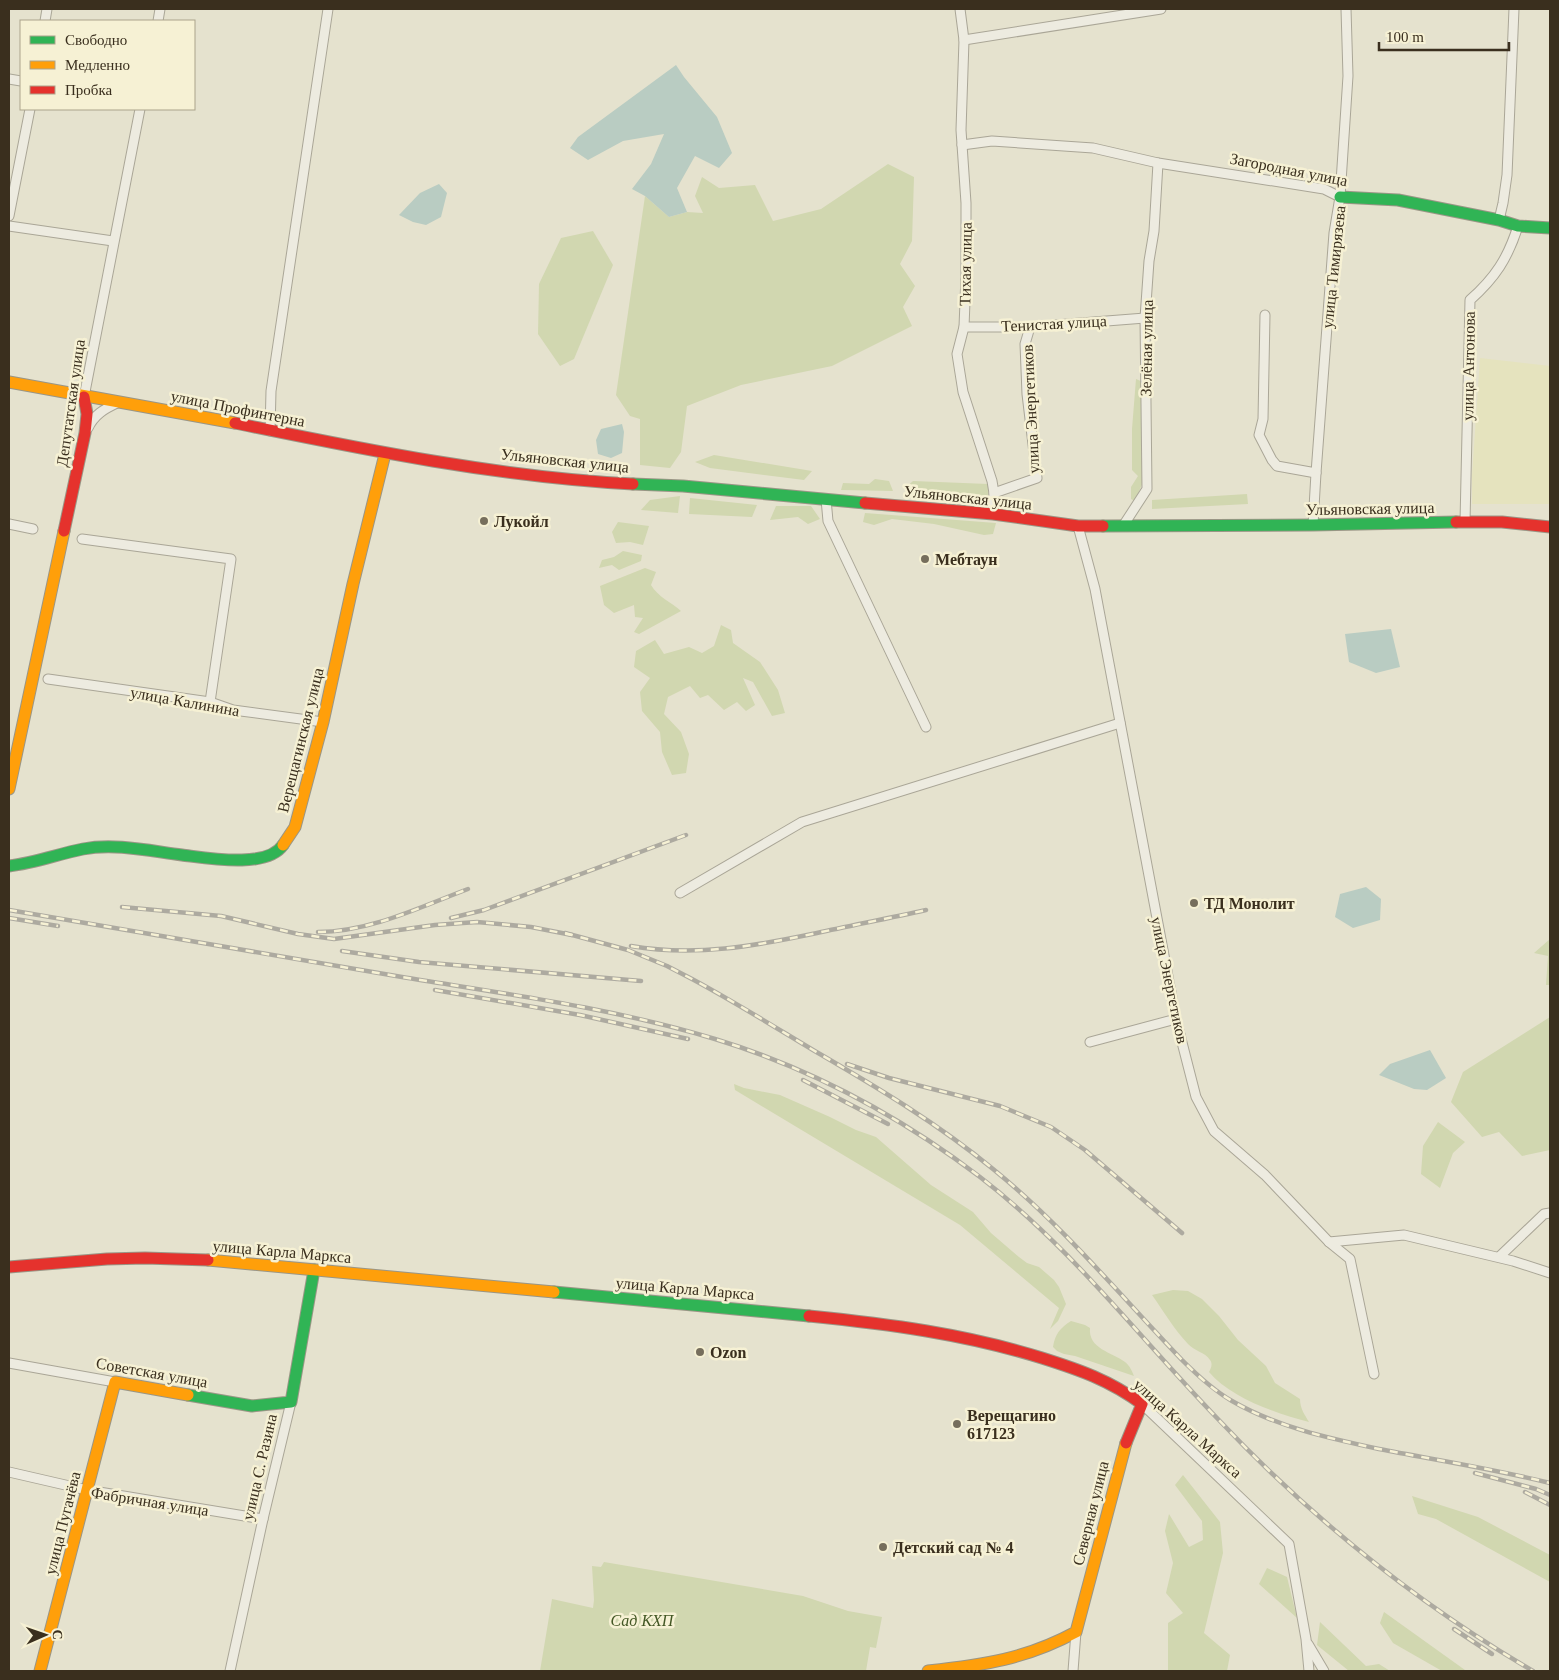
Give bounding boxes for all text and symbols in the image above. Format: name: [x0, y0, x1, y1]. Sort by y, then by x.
legend: [20, 20, 195, 110]
scale bar: [1379, 20, 1509, 52]
text: 100 m: [1386, 29, 1424, 45]
text: Свободно: [65, 32, 127, 48]
text: Медленно: [65, 57, 130, 73]
text: Пробка: [65, 82, 113, 98]
street label: Загородная улица: [1228, 150, 1349, 190]
street label: улица Тимирязева: [1319, 205, 1349, 329]
street label: Тихая улица: [956, 222, 976, 306]
street label: Зелёная улица: [1137, 300, 1157, 397]
street label: улица Антонова: [1459, 311, 1479, 421]
street label: Тенистая улица: [1001, 312, 1107, 336]
street label: Депутатская улица: [53, 338, 89, 468]
street label: улица Энергетиков: [1019, 343, 1043, 474]
street label: улица Профинтерна: [169, 387, 306, 431]
street label: Ульяновская улица: [500, 445, 630, 477]
street label: Ульяновская улица: [903, 482, 1033, 514]
street label: Ульяновская улица: [1305, 499, 1435, 519]
place label: Лукойл: [494, 513, 549, 531]
marker: Лукойл: [478, 515, 490, 527]
place label: Мебтаун: [935, 551, 997, 569]
marker: Мебтаун: [919, 553, 931, 565]
street label: Верещагинская улица: [274, 666, 328, 815]
street label: улица Калинина: [129, 684, 241, 720]
place label: ТД Монолит: [1204, 895, 1295, 913]
marker: ТД Монолит: [1188, 897, 1200, 909]
street label: улица Энергетиков: [1147, 915, 1191, 1046]
street label: улица Карла Маркса: [212, 1237, 352, 1267]
street label: улица Карла Маркса: [615, 1274, 755, 1304]
place label: Ozon: [710, 1344, 747, 1361]
marker: Ozon: [694, 1346, 706, 1358]
street label: Советская улица: [95, 1354, 209, 1392]
street label: улица Карла Маркса: [1130, 1376, 1245, 1482]
place label: Верещагино 617123: [967, 1407, 1056, 1442]
street label: улица С. Разина: [239, 1412, 281, 1522]
marker: Верещагино 617123: [951, 1418, 963, 1430]
street label: Северная улица: [1069, 1459, 1113, 1567]
street label: улица Пугачёва: [41, 1470, 84, 1577]
street label: Фабричная улица: [90, 1484, 210, 1520]
place label: Детский сад № 4: [893, 1539, 1014, 1557]
marker: Детский сад № 4: [877, 1541, 889, 1553]
north arrow: [20, 1610, 70, 1660]
park label: Сад КХП: [611, 1612, 675, 1629]
text: С: [50, 1629, 65, 1640]

